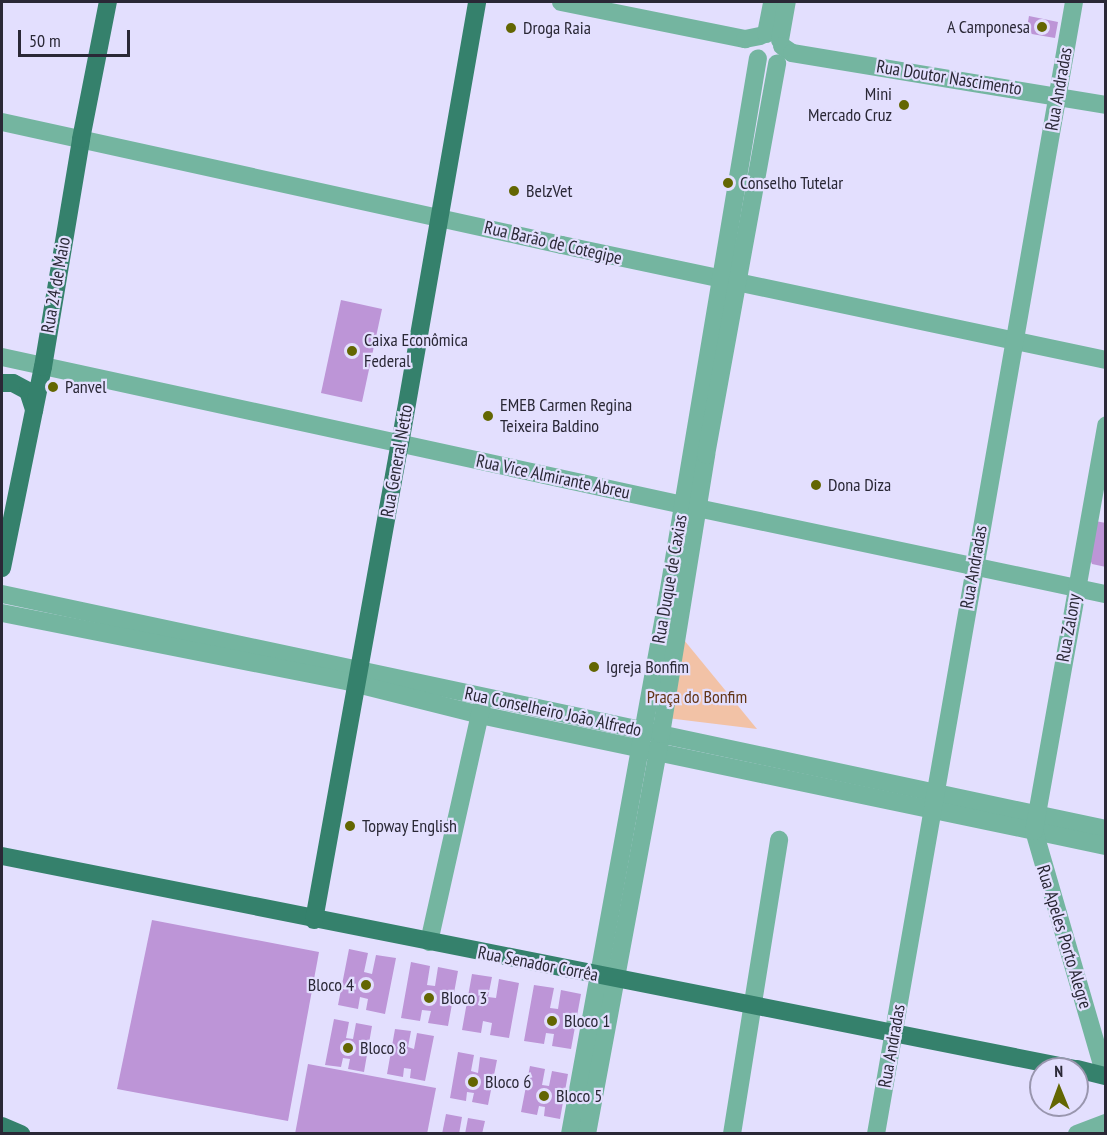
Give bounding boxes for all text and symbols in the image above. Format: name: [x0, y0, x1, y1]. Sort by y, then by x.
place label: A Camponesa: [947, 16, 1030, 38]
place label: Droga Raia: [523, 17, 591, 39]
scale bar: [21, 18, 134, 56]
marker: A Camponesa: [1035, 20, 1049, 34]
marker: Droga Raia: [504, 21, 518, 35]
text: 50 m: [29, 29, 61, 52]
street label: Rua Andradas: [1041, 45, 1077, 133]
street label: Rua Doutor Nascimento: [875, 56, 1023, 100]
place label: Mini Mercado Cruz: [808, 84, 892, 127]
marker: Mini Mercado Cruz: [897, 98, 911, 112]
place label: Conselho Tutelar: [740, 172, 844, 194]
marker: Conselho Tutelar: [721, 176, 735, 190]
place label: BelzVet: [526, 180, 572, 202]
marker: BelzVet: [507, 184, 521, 198]
street label: Rua Barão de Cotegipe: [482, 217, 624, 269]
street label: Rua 24 de Maio: [37, 235, 75, 335]
place label: Caixa Econômica Federal: [364, 330, 468, 372]
marker: Caixa Econômica Federal: [345, 344, 359, 358]
place label: Panvel: [65, 376, 106, 398]
marker: Panvel: [46, 380, 60, 394]
place label: EMEB Carmen Regina Teixeira Baldino: [500, 395, 632, 438]
street label: Rua General Netto: [376, 403, 418, 519]
marker: EMEB Carmen Regina Teixeira Baldino: [481, 409, 495, 423]
street label: Rua Vice Almirante Abreu: [473, 450, 633, 504]
place label: Dona Diza: [828, 474, 891, 496]
marker: Dona Diza: [809, 478, 823, 492]
street label: Rua Duque de Caxias: [648, 513, 692, 645]
street label: Rua Andradas: [956, 523, 992, 611]
street label: Rua Zalony: [1052, 592, 1086, 664]
place label: Igreja Bonfim: [606, 656, 689, 678]
marker: Igreja Bonfim: [587, 660, 601, 674]
street label: Rua Conselheiro João Alfredo: [462, 683, 644, 741]
park label: Praça do Bonfim: [647, 686, 747, 708]
place label: Topway English: [362, 815, 458, 837]
marker: Topway English: [343, 819, 357, 833]
street label: Rua Apeles Porto Alegre: [1032, 862, 1096, 1012]
street label: Rua Senador Corrêa: [476, 942, 600, 986]
place label: Bloco 4: [308, 974, 354, 996]
marker: Bloco 4: [359, 978, 373, 992]
place label: Bloco 3: [441, 987, 487, 1009]
marker: Bloco 3: [422, 991, 436, 1005]
street label: Rua Andradas: [874, 1002, 910, 1090]
place label: Bloco 1: [564, 1010, 610, 1032]
marker: Bloco 1: [545, 1014, 559, 1028]
place label: Bloco 8: [360, 1037, 406, 1059]
marker: Bloco 8: [341, 1041, 355, 1055]
north arrow: [1029, 1057, 1089, 1117]
text: N: [1054, 1061, 1063, 1081]
place label: Bloco 6: [485, 1071, 531, 1093]
marker: Bloco 6: [466, 1075, 480, 1089]
place label: Bloco 5: [556, 1085, 602, 1107]
marker: Bloco 5: [537, 1089, 551, 1103]

